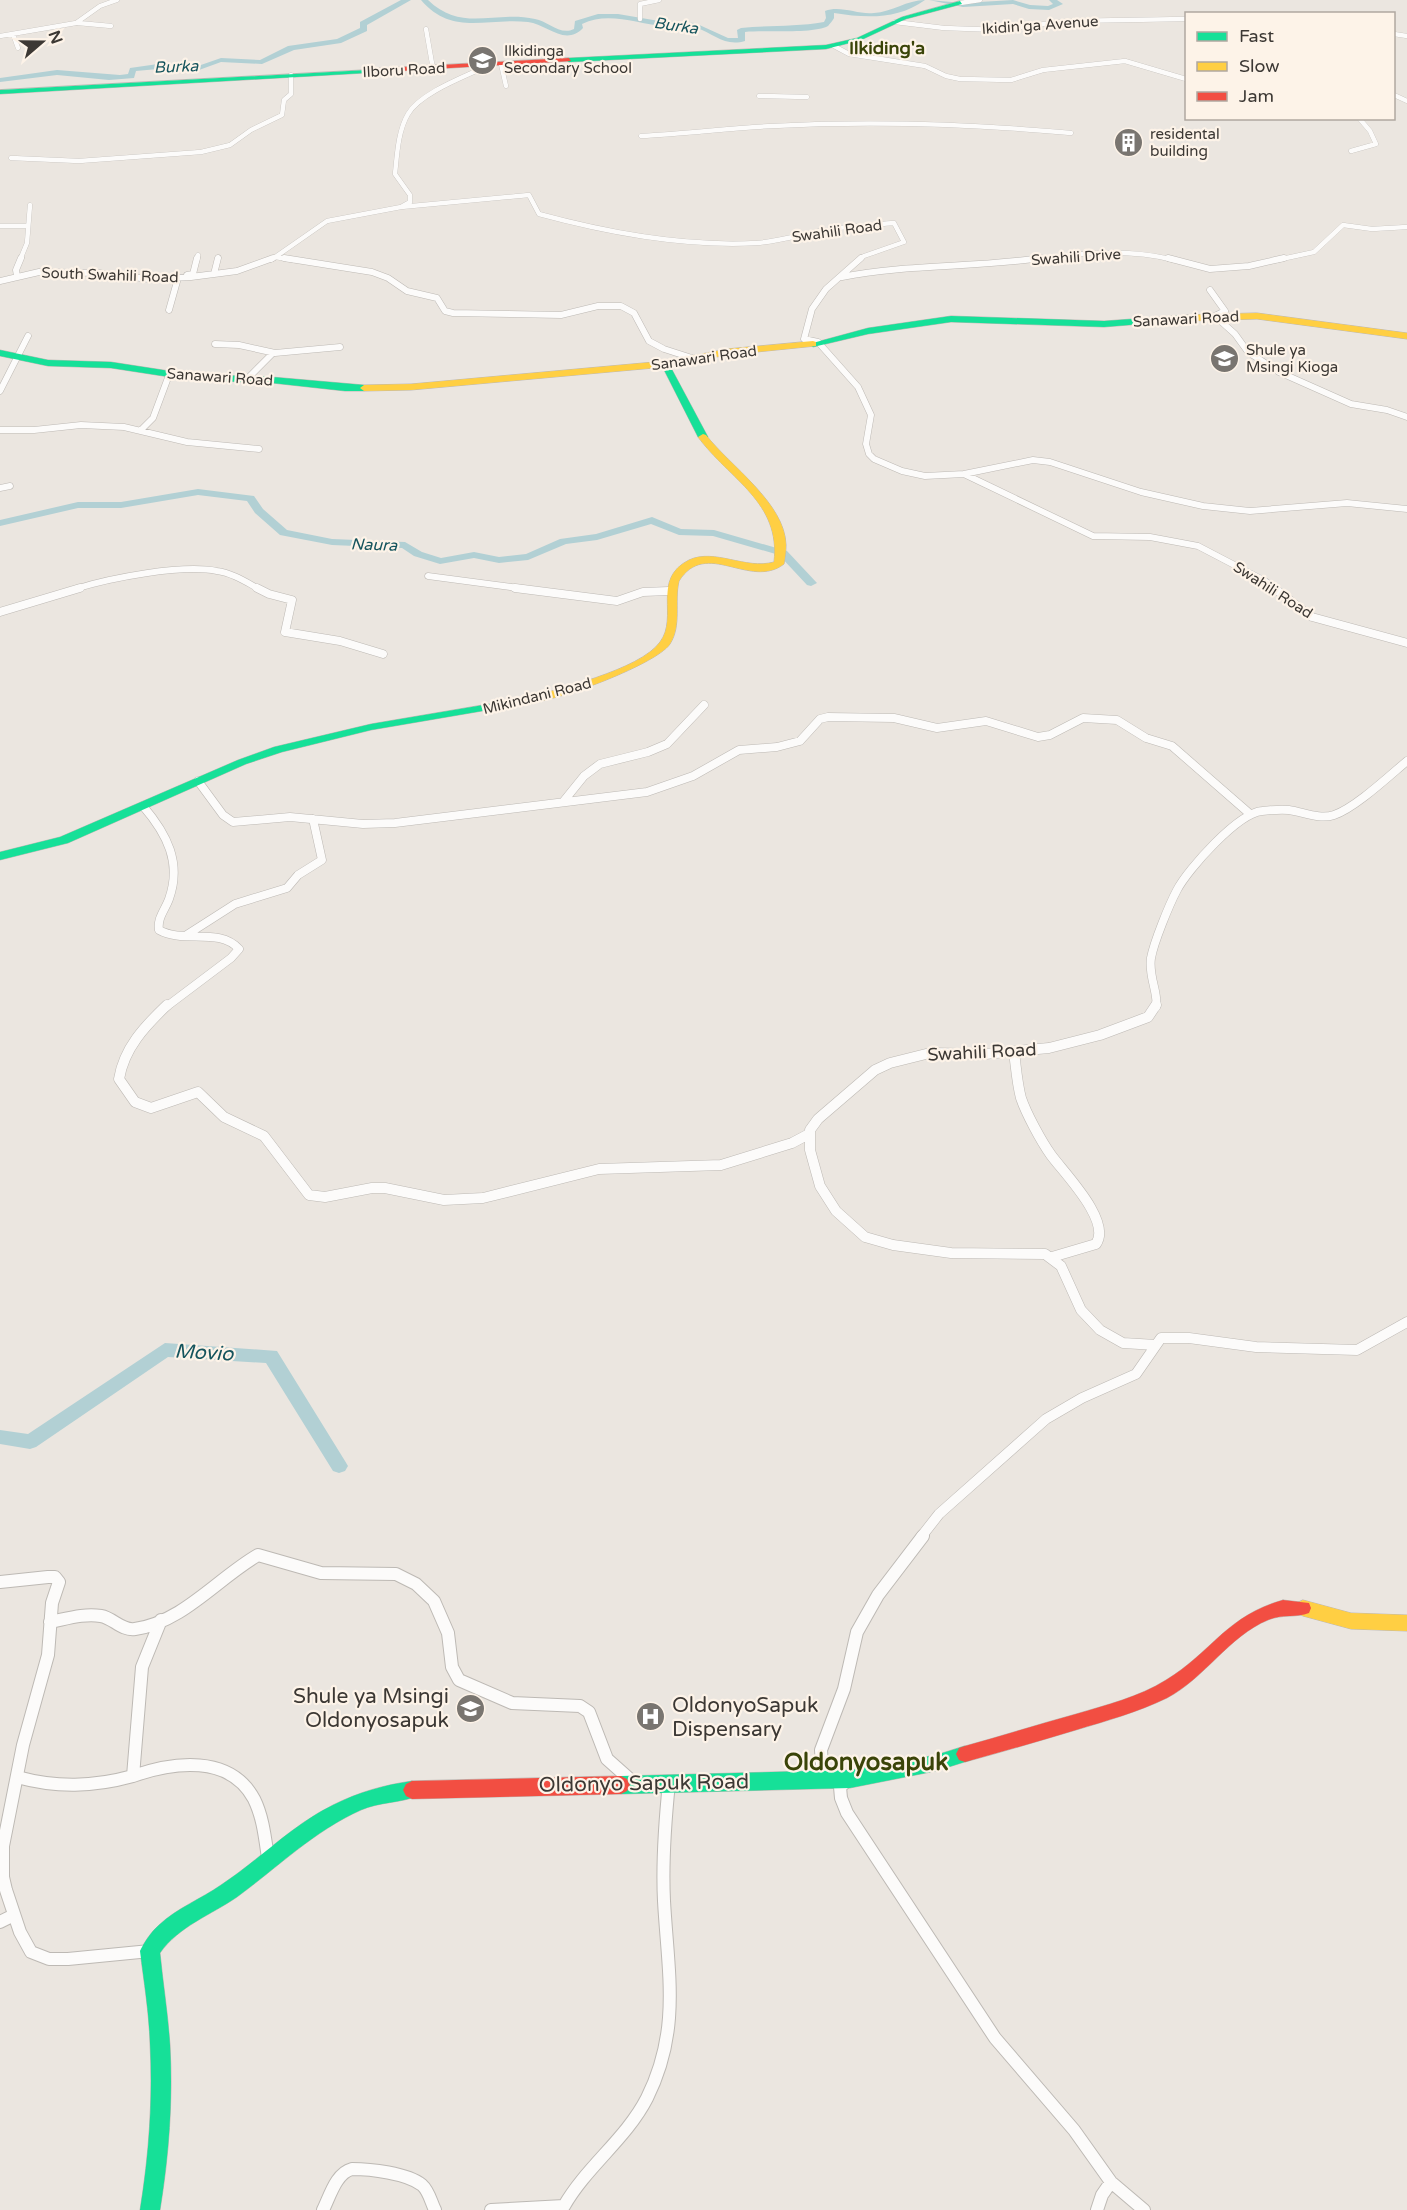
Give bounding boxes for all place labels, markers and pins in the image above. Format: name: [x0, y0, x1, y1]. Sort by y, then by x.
place label: Ilkidinga Secondary School: [504, 42, 632, 77]
school or university icon: Ilkidinga Secondary School: [467, 44, 499, 76]
place label: residental building: [1150, 125, 1220, 160]
building icon: residental building: [1113, 127, 1145, 159]
place label: Shule ya Msingi Kioga: [1246, 341, 1338, 376]
school or university icon: Shule ya Msingi Kioga: [1209, 343, 1241, 375]
place label: Shule ya Msingi Oldonyosapuk: [293, 1684, 449, 1733]
school or university icon: Shule ya Msingi Oldonyosapuk: [454, 1692, 486, 1724]
place label: OldonyoSapuk Dispensary: [672, 1693, 819, 1742]
hospital icon: OldonyoSapuk Dispensary: [635, 1701, 667, 1733]

